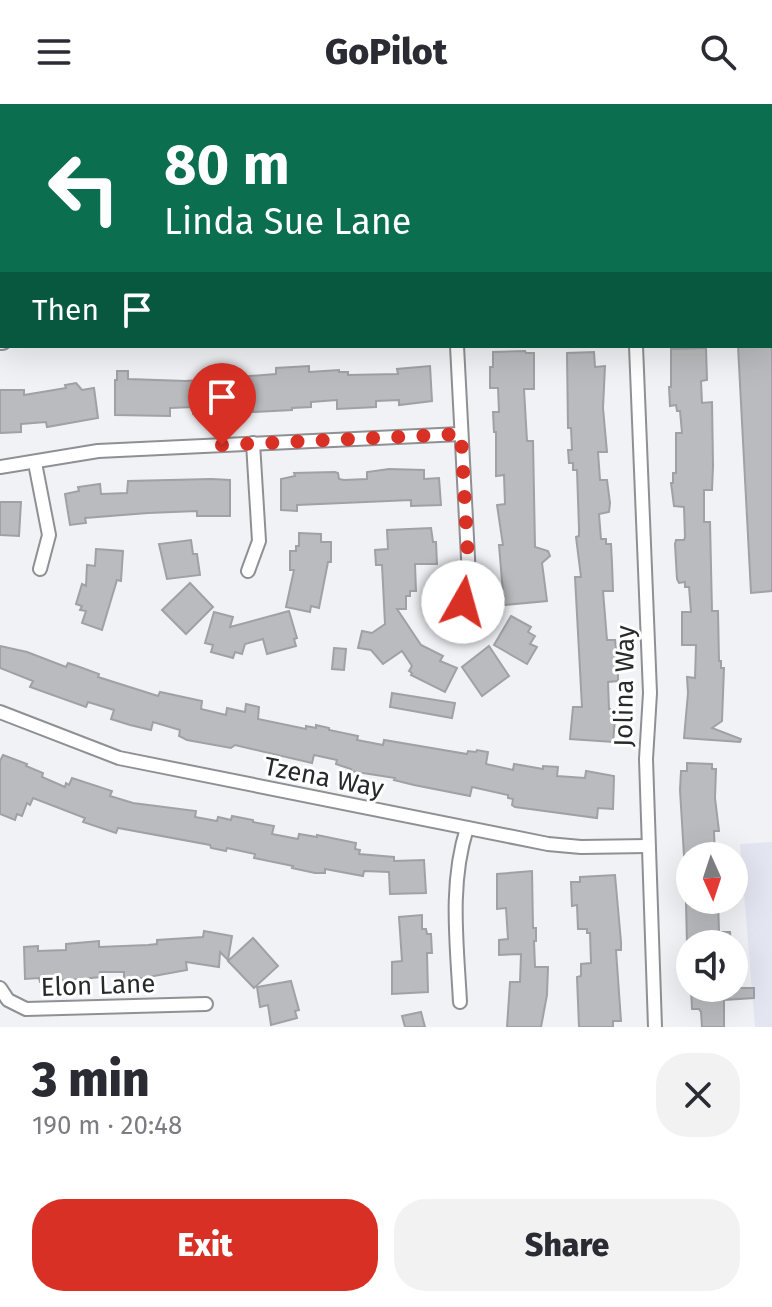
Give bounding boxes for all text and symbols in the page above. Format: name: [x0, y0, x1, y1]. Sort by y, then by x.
icon: menu: [32, 30, 76, 74]
text: GoPilot: [325, 30, 447, 74]
icon: search: [696, 30, 740, 74]
text: 80 m: [164, 132, 290, 199]
icon: left: [32, 136, 136, 240]
text: Linda Sue Lane: [164, 200, 411, 244]
icon: arrive: [115, 288, 159, 332]
text: Then: [32, 292, 99, 328]
pin: [188, 363, 256, 445]
icon: arrive: [200, 375, 244, 419]
position arrow: [421, 560, 505, 644]
street label: Jolina Way: [608, 625, 641, 747]
street label: Tzena Way: [261, 751, 387, 804]
north arrow: [676, 842, 748, 914]
map controls: [676, 842, 748, 1002]
button: sound: [676, 930, 748, 1002]
street label: Elon Lane: [40, 968, 156, 1003]
text: 3 min: [32, 1051, 150, 1109]
button: close: [656, 1053, 740, 1137]
text: 190 m · 20:48: [32, 1110, 182, 1141]
button: Exit: [32, 1199, 378, 1291]
button: Share: [394, 1199, 740, 1291]

